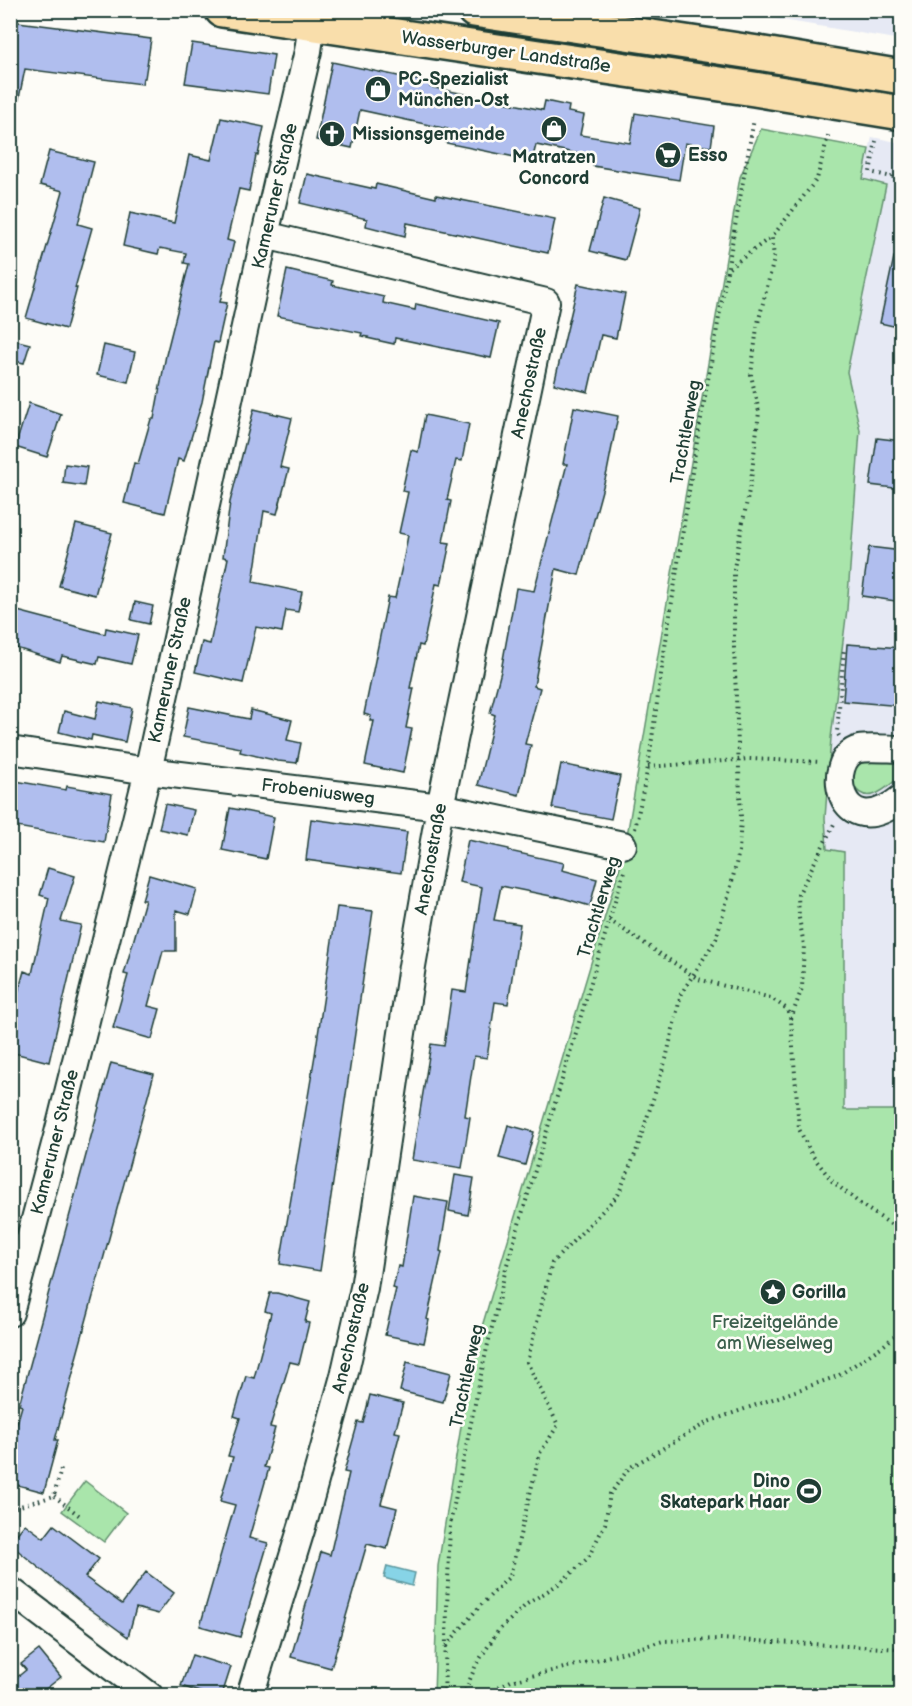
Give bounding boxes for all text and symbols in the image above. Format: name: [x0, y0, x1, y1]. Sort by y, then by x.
street label: Wasserburger Landstraße: [400, 27, 612, 77]
place label: PC-Spezialist München-Ost: [398, 69, 509, 111]
shop icon: PC-Spezialist München-Ost: [363, 74, 393, 104]
shop icon: Matratzen Concord: [539, 114, 569, 144]
church icon: Missionsgemeinde: [317, 119, 347, 149]
street label: Kameruner Straße: [248, 121, 302, 271]
place label: Missionsgemeinde: [352, 124, 505, 145]
supermarket icon: Esso: [653, 140, 683, 170]
place label: Esso: [688, 145, 728, 166]
place label: Matratzen Concord: [512, 147, 596, 189]
street label: Anechostraße: [507, 325, 551, 440]
street label: Trachtlerweg: [667, 378, 705, 486]
street label: Kameruner Straße: [144, 595, 196, 745]
street label: Frobeniusweg: [260, 775, 376, 809]
street label: Anechostraße: [411, 801, 451, 916]
street label: Trachtlerweg: [574, 854, 624, 960]
street label: Kameruner Straße: [27, 1067, 83, 1217]
place icon: Gorilla: [758, 1277, 788, 1307]
street label: Anechostraße: [328, 1280, 374, 1395]
place label: Gorilla: [792, 1282, 846, 1303]
park label: Freizeitgelände am Wieselweg: [712, 1312, 838, 1354]
street label: Trachtlerweg: [446, 1322, 488, 1430]
place label: Dino Skatepark Haar: [660, 1471, 791, 1513]
sports icon: Dino Skatepark Haar: [794, 1476, 824, 1506]

